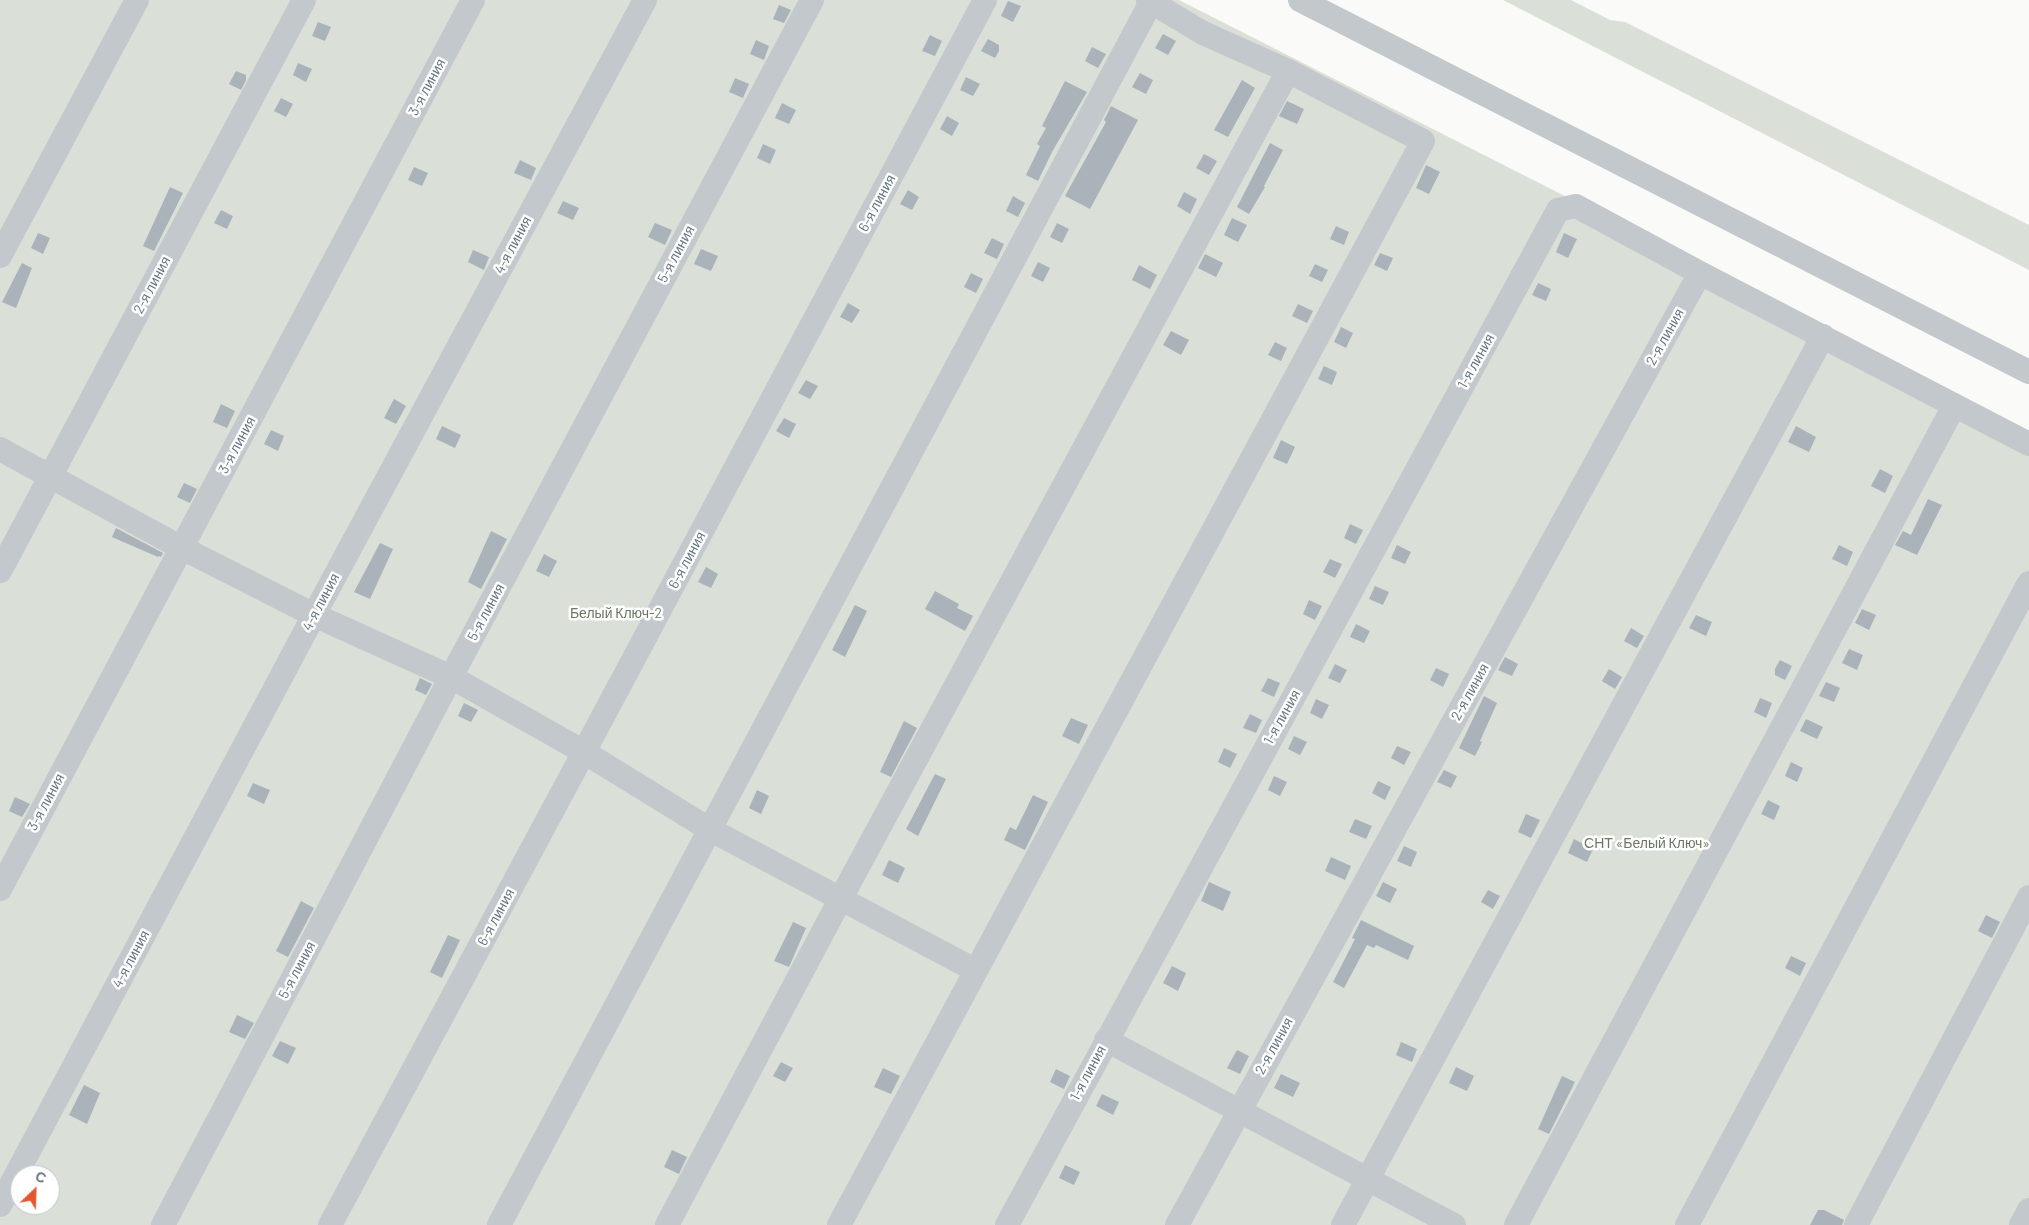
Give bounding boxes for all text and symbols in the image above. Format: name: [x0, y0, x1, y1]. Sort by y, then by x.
street label: 3-я линия: [405, 56, 449, 118]
street label: 6-я линия: [855, 172, 899, 234]
street label: 4-я линия: [491, 213, 535, 277]
street label: 5-я линия: [654, 223, 698, 285]
street label: 2-я линия: [130, 253, 174, 317]
street label: 2-я линия: [1642, 306, 1688, 368]
street label: 1-я линия: [1454, 331, 1498, 391]
street label: 3-я линия: [215, 414, 259, 476]
street label: 6-я линия: [665, 529, 709, 591]
street label: 4-я линия: [299, 570, 343, 634]
street label: 5-я линия: [464, 581, 508, 643]
park label: Белый Ключ-2: [570, 605, 662, 621]
street label: 2-я линия: [1447, 661, 1493, 723]
street label: 1-я линия: [1260, 687, 1304, 747]
street label: 3-я линия: [24, 771, 68, 833]
park label: СНТ «Белый Ключ»: [1584, 835, 1710, 851]
street label: 6-я линия: [474, 886, 518, 948]
street label: 4-я линия: [109, 927, 153, 991]
street label: 5-я линия: [275, 939, 319, 1001]
street label: 2-я линия: [1251, 1015, 1297, 1077]
street label: 1-я линия: [1067, 1043, 1109, 1103]
north arrow: [10, 1165, 60, 1215]
text: С: [33, 1167, 49, 1187]

